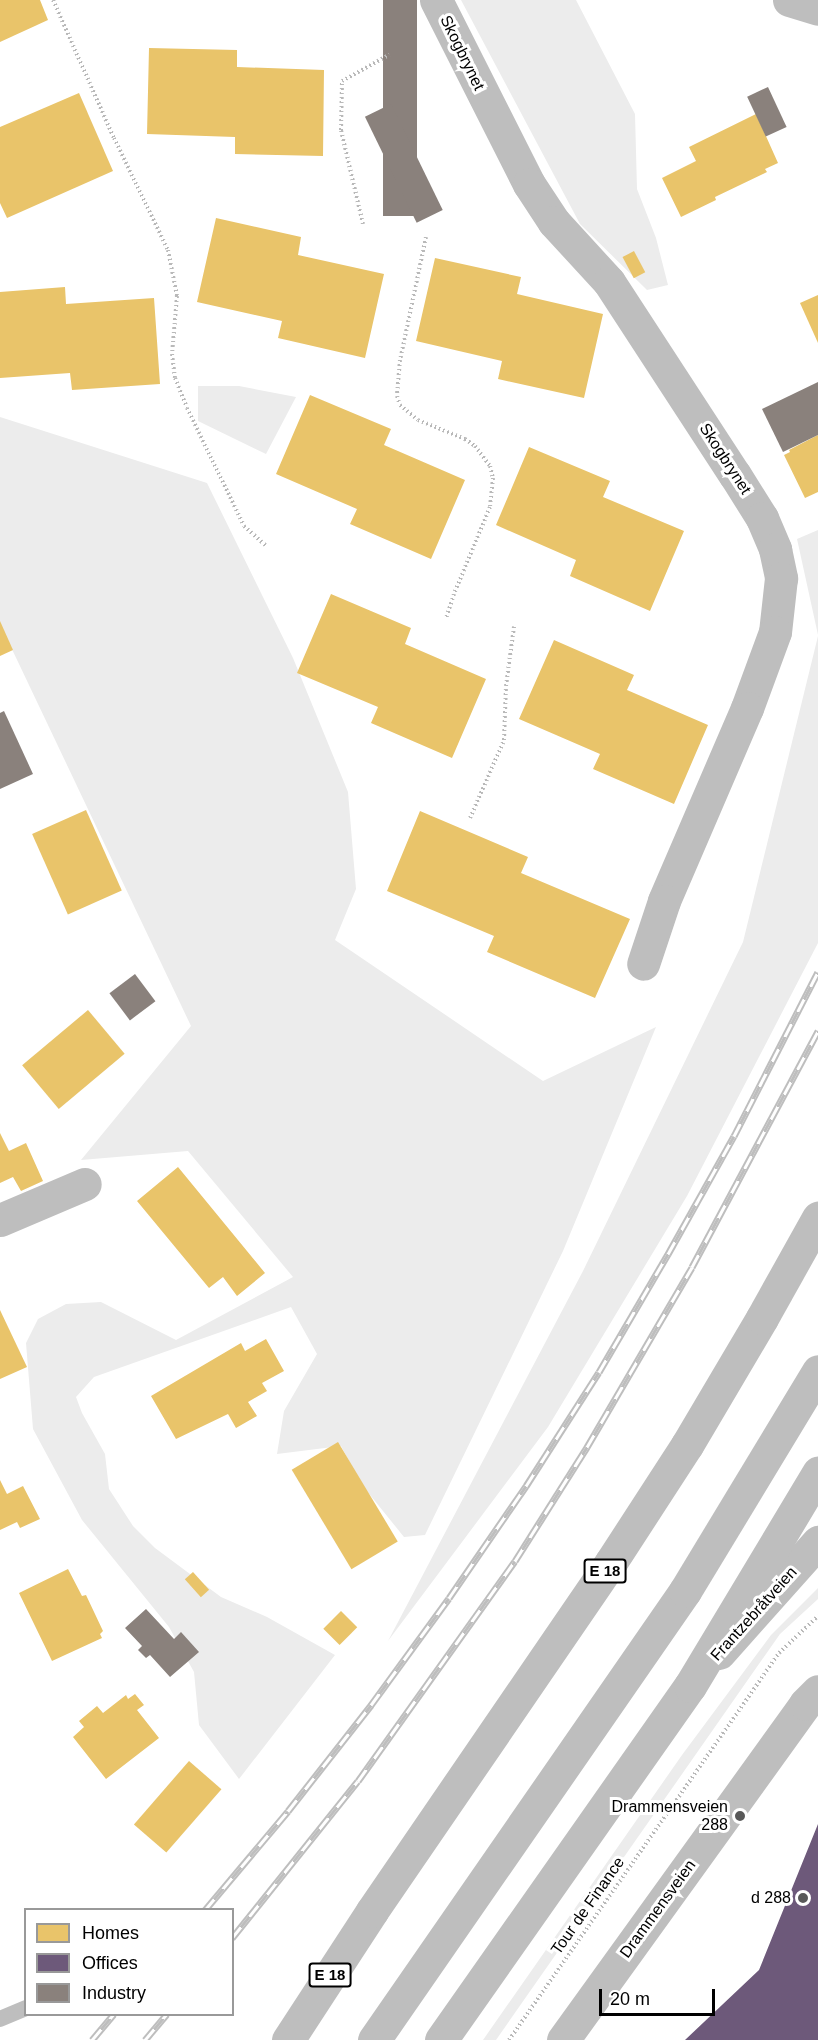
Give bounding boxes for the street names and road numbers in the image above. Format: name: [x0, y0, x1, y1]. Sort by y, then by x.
street label: Skogbrynet: [436, 12, 488, 94]
street label: Skogbrynet: [695, 420, 755, 498]
road number: E 18: [582, 1559, 628, 1583]
street label: Frantzebråtveien: [707, 1563, 801, 1665]
street label: Tour de Finance: [547, 1854, 629, 1958]
street label: Drammensveien: [616, 1856, 700, 1962]
road number: E 18: [308, 1963, 352, 1987]

